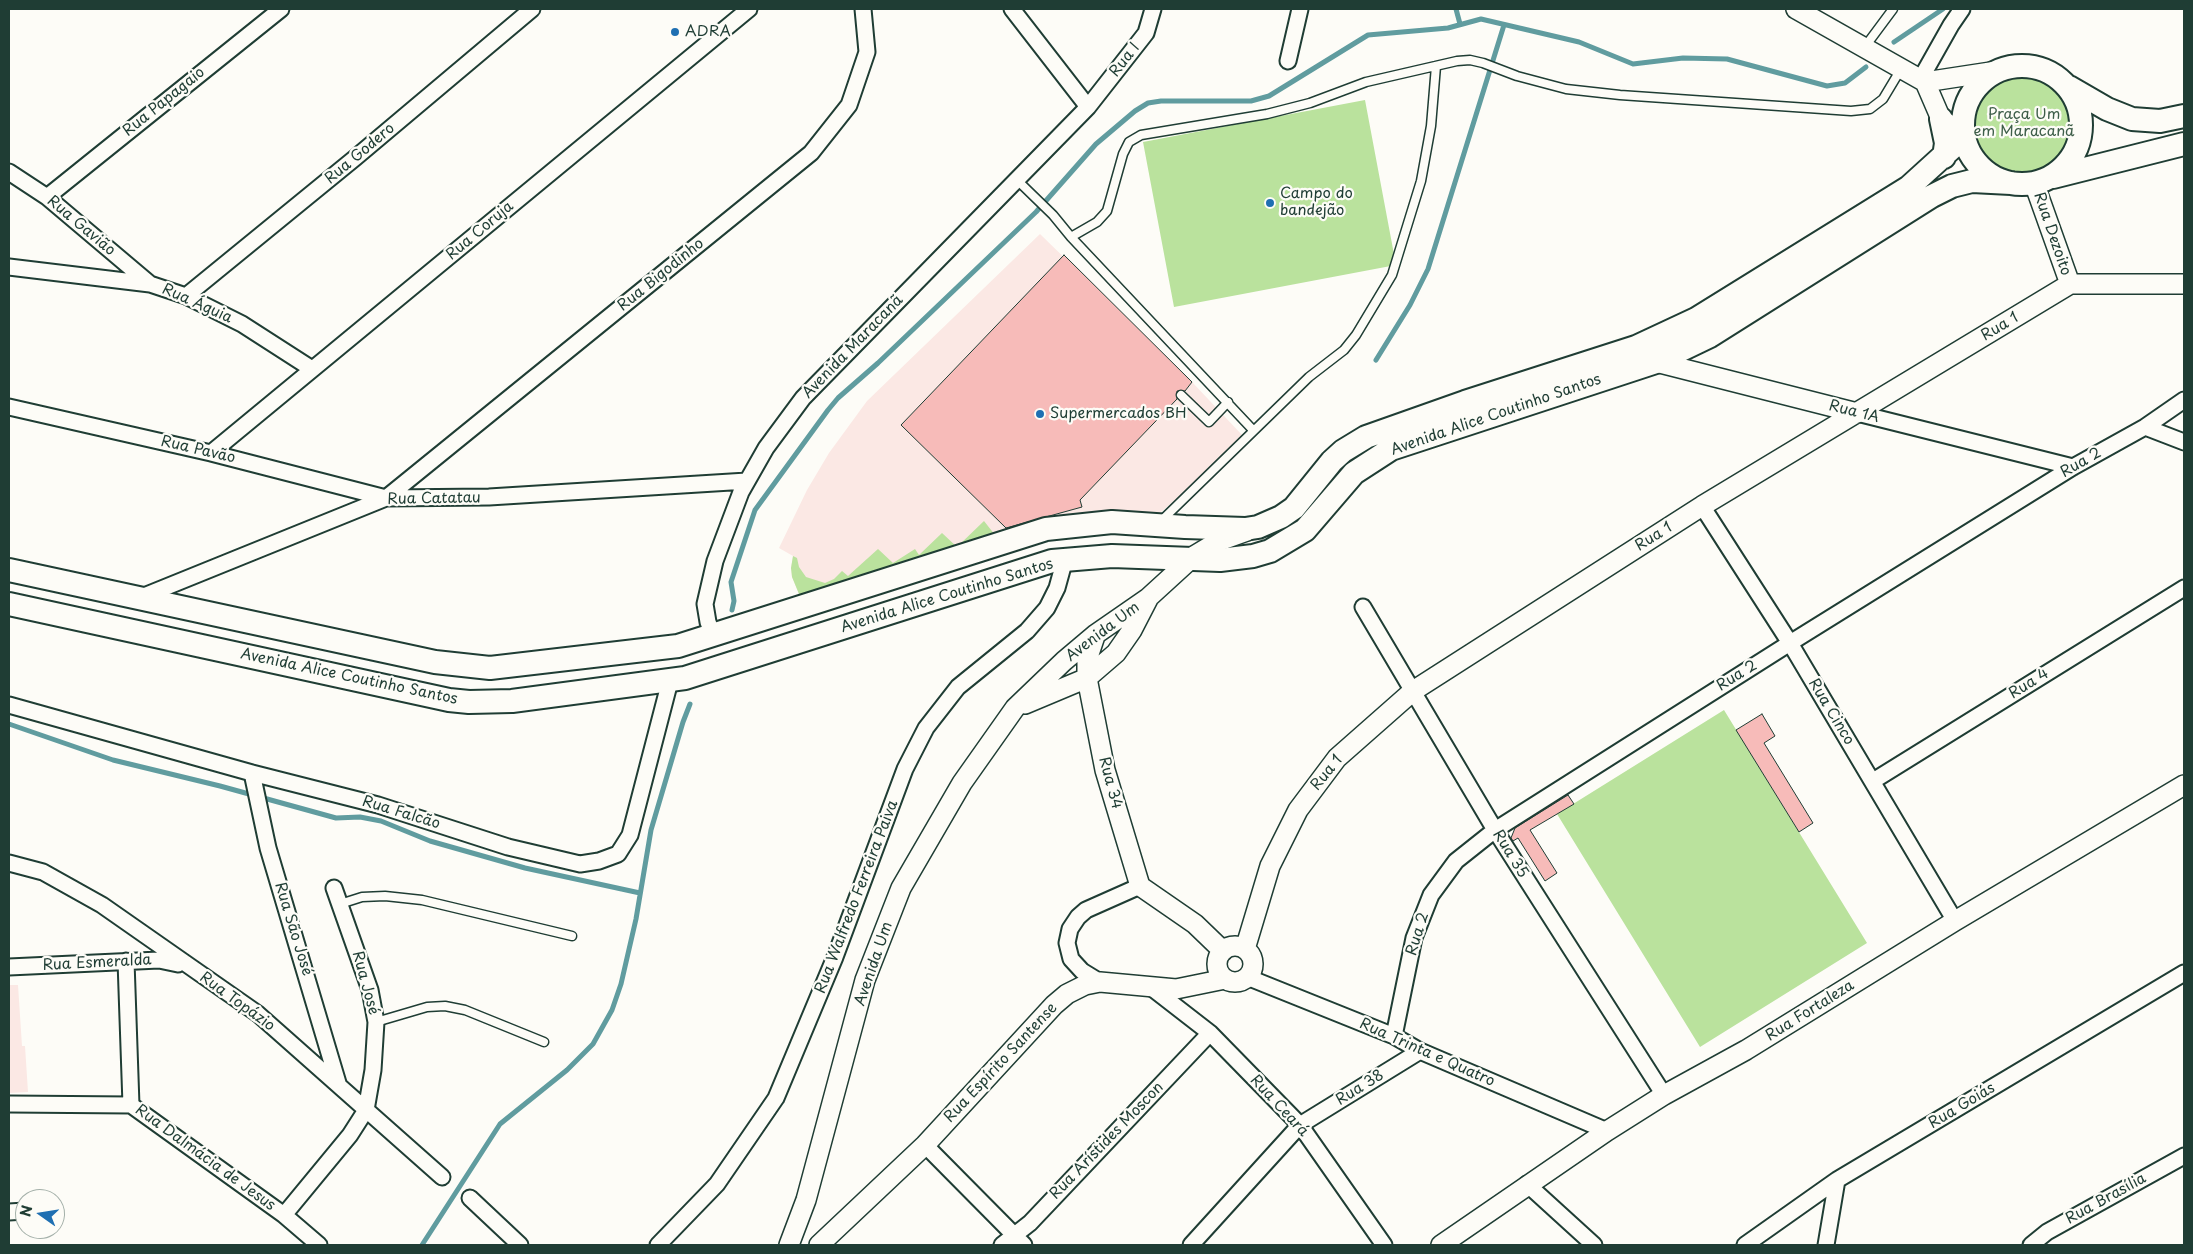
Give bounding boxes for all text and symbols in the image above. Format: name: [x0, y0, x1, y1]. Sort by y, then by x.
place label: ADRA: [685, 23, 731, 41]
marker: ADRA: [669, 26, 681, 38]
street label: Rua I: [1106, 39, 1144, 81]
street label: Rua Papagaio: [119, 63, 209, 141]
park label: Praça Um em Maracanã: [1973, 106, 2075, 141]
street label: Rua Godero: [321, 120, 399, 188]
place label: Campo do bandejão: [1280, 185, 1353, 220]
street label: Rua Dezoito: [2029, 190, 2075, 278]
street label: Rua Gavião: [43, 192, 119, 260]
marker: Campo do bandejão: [1264, 197, 1276, 209]
street label: Rua Coruja: [443, 198, 517, 264]
street label: Rua Bigodinho: [614, 235, 708, 315]
street label: Rua Águia: [159, 280, 235, 328]
street label: Avenida Maracanã: [799, 292, 907, 402]
street label: Rua 1: [1978, 309, 2022, 345]
street label: Avenida Alice Coutinho Santos: [1388, 370, 1604, 460]
street label: Rua 1A: [1827, 397, 1881, 427]
place label: Supermercados BH: [1050, 405, 1187, 423]
marker: Supermercados BH: [1034, 408, 1046, 420]
street label: Rua Pavão: [159, 433, 237, 467]
street label: Rua 2: [2057, 444, 2105, 482]
street label: Rua Catatau: [387, 489, 481, 509]
street label: Rua 1: [1632, 519, 1676, 555]
street label: Avenida Alice Coutinho Santos: [839, 555, 1055, 637]
street label: Avenida Um: [1063, 598, 1143, 666]
street label: Avenida Alice Coutinho Santos: [239, 645, 459, 709]
street label: Rua 2: [1713, 657, 1761, 695]
street label: Rua 4: [2006, 665, 2052, 703]
street label: Rua Cinco: [1804, 676, 1858, 748]
street label: Rua 1: [1307, 752, 1347, 794]
street label: Rua 34: [1094, 755, 1126, 811]
street label: Rua Falcão: [360, 793, 442, 833]
street label: Rua Walfredo Ferreira Paiva: [812, 798, 902, 996]
street label: Rua 35: [1488, 827, 1532, 881]
street label: Rua São José: [270, 880, 316, 978]
street label: Rua 2: [1403, 910, 1433, 958]
street label: Avenida Um: [851, 920, 897, 1008]
street label: Rua José: [348, 949, 382, 1017]
street label: Rua Esmeralda: [42, 951, 152, 975]
street label: Rua Topázio: [196, 969, 278, 1035]
street label: Rua Fortaleza: [1763, 977, 1857, 1045]
street label: Rua Espírito Santense: [941, 999, 1061, 1127]
street label: Rua Trinta e Quatro: [1357, 1015, 1497, 1091]
street label: Rua 38: [1333, 1066, 1387, 1110]
street label: Rua Ceará: [1246, 1071, 1312, 1141]
street label: Rua Arístides Moscon: [1046, 1079, 1168, 1203]
street label: Rua Goiás: [1926, 1079, 1998, 1133]
street label: Rua Dalmácia de Jesus: [131, 1101, 279, 1215]
street label: Rua Brasília: [2063, 1169, 2149, 1229]
north arrow: [15, 1189, 65, 1239]
text: N: [14, 1203, 37, 1219]

